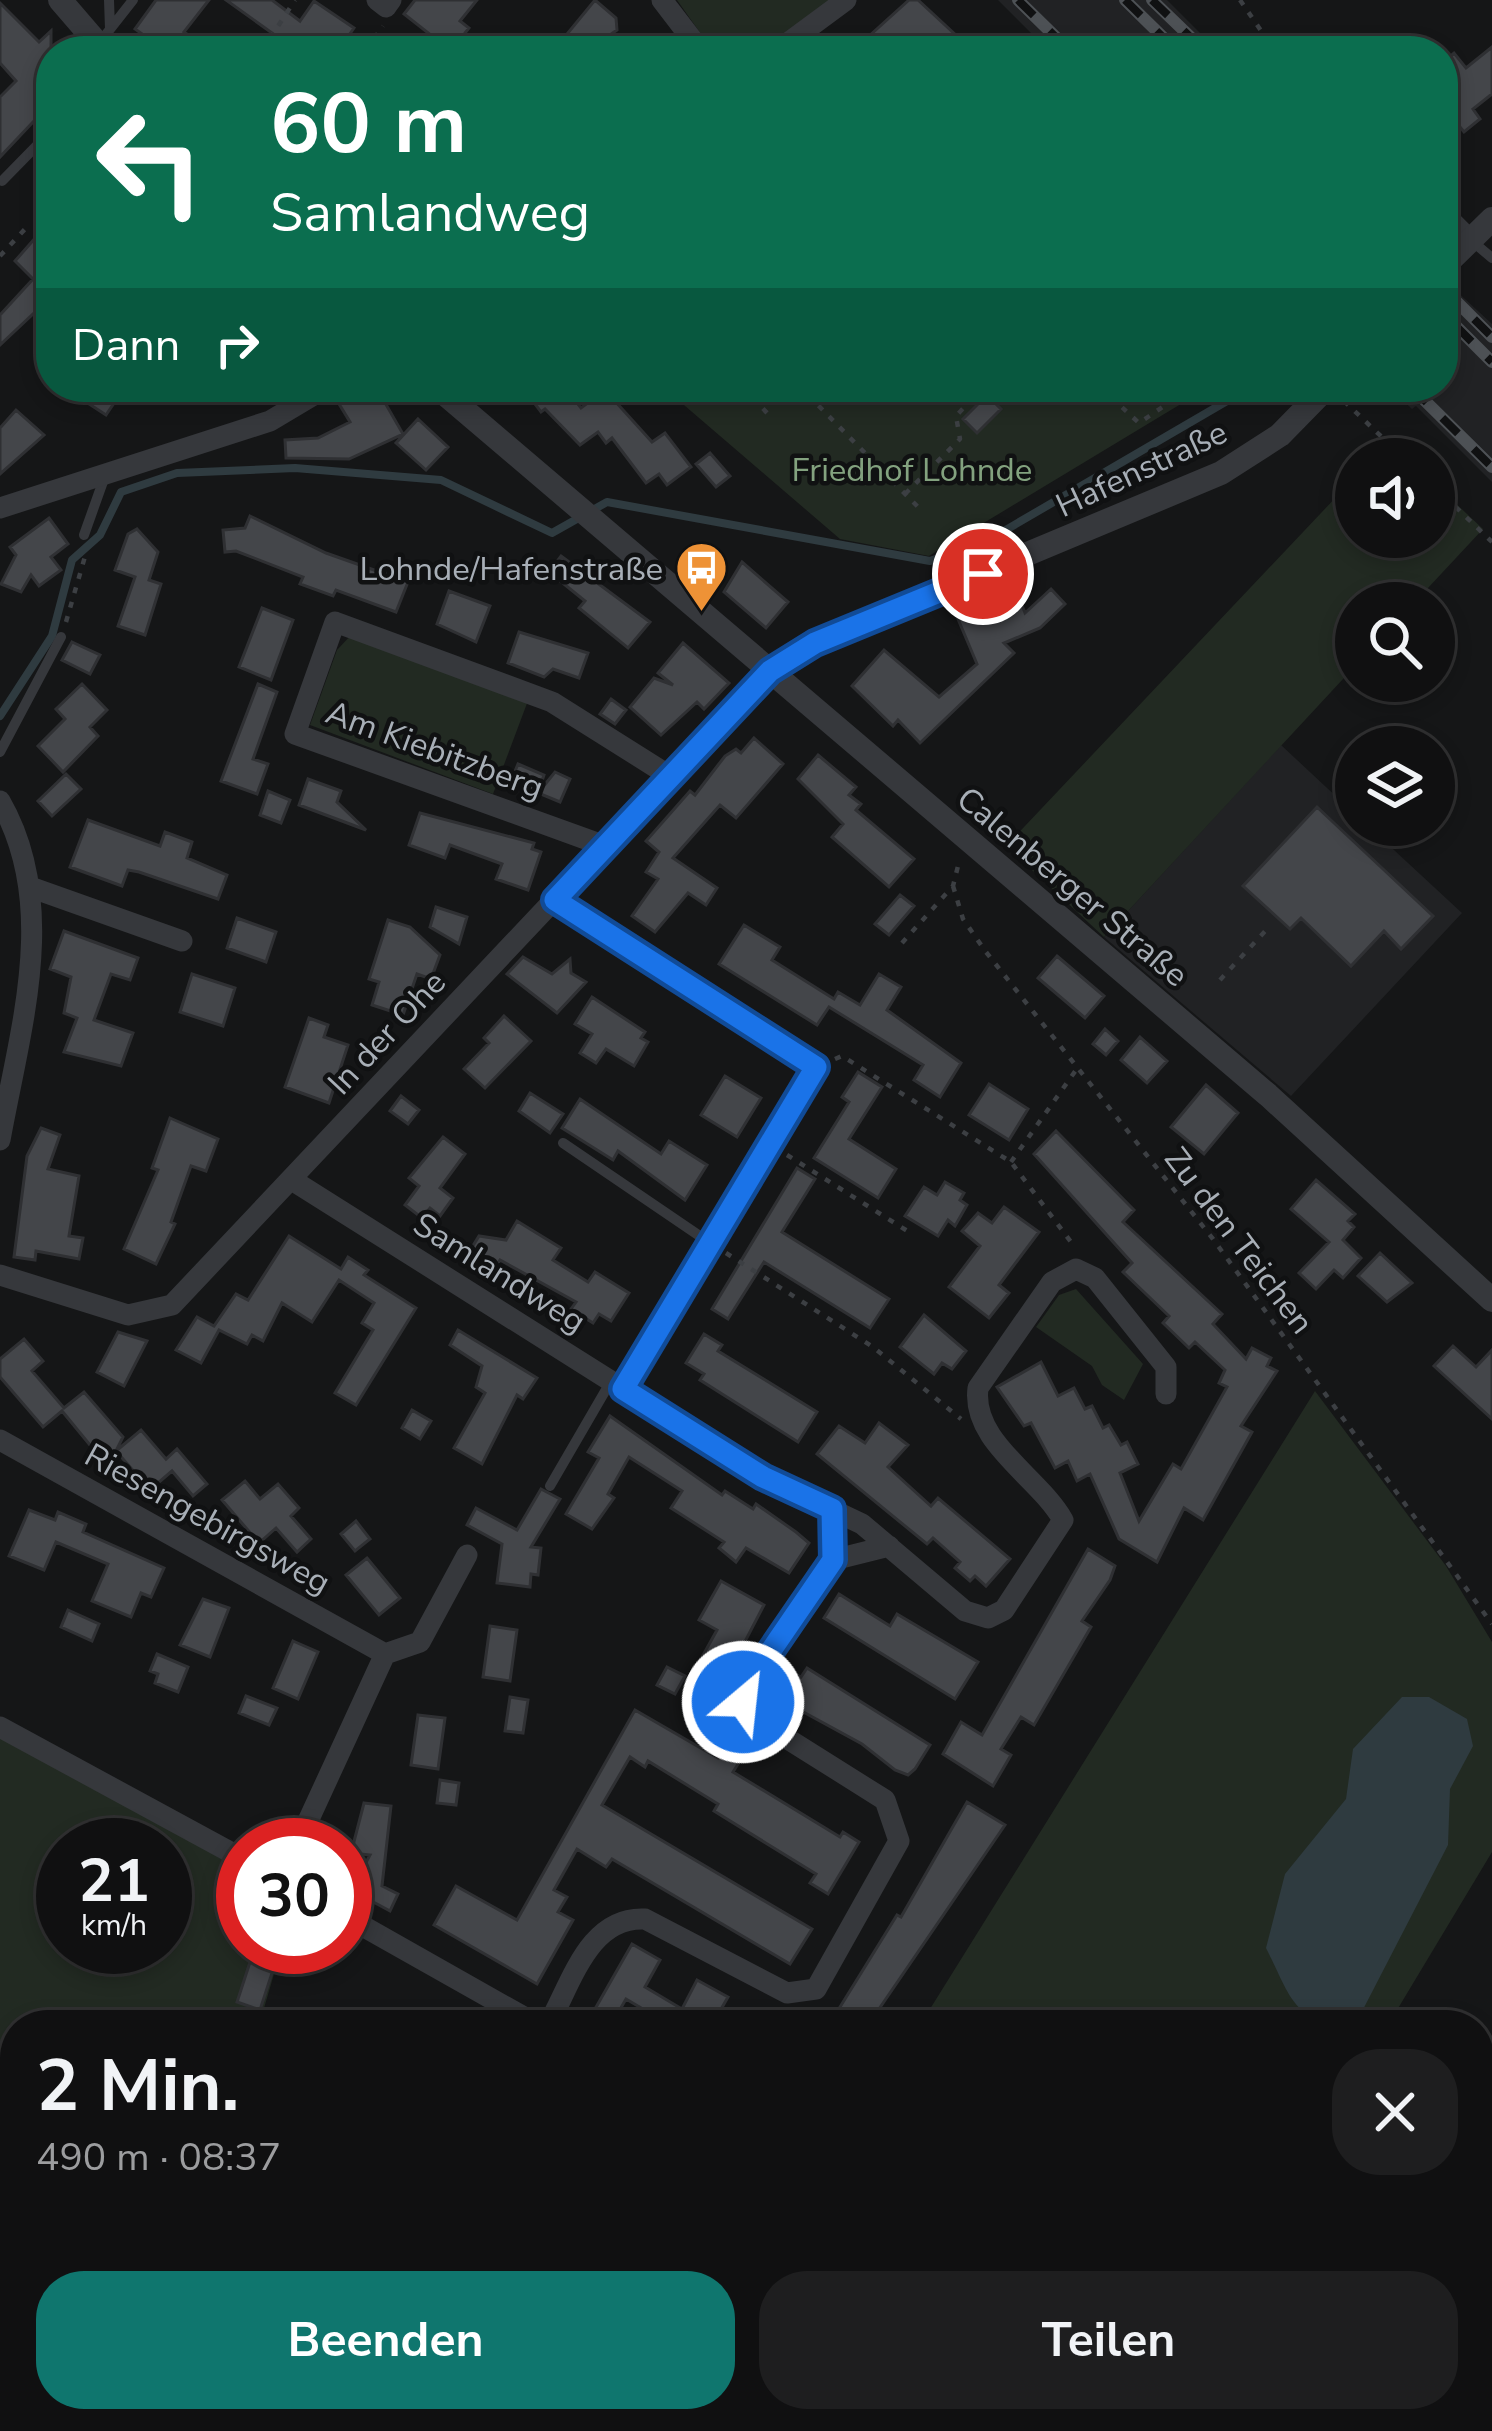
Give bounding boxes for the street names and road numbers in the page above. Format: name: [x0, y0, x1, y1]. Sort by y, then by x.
street label: Hafenstraße: [1049, 410, 1234, 529]
street label: Am Kiebitzberg: [320, 690, 549, 811]
street label: Calenberger Straße: [947, 777, 1197, 997]
street label: In der Ohe: [318, 961, 456, 1105]
street label: Zu den Teichen: [1154, 1138, 1324, 1343]
street label: Samlandweg: [404, 1202, 594, 1344]
street label: Riesengebirgsweg: [76, 1433, 338, 1605]

